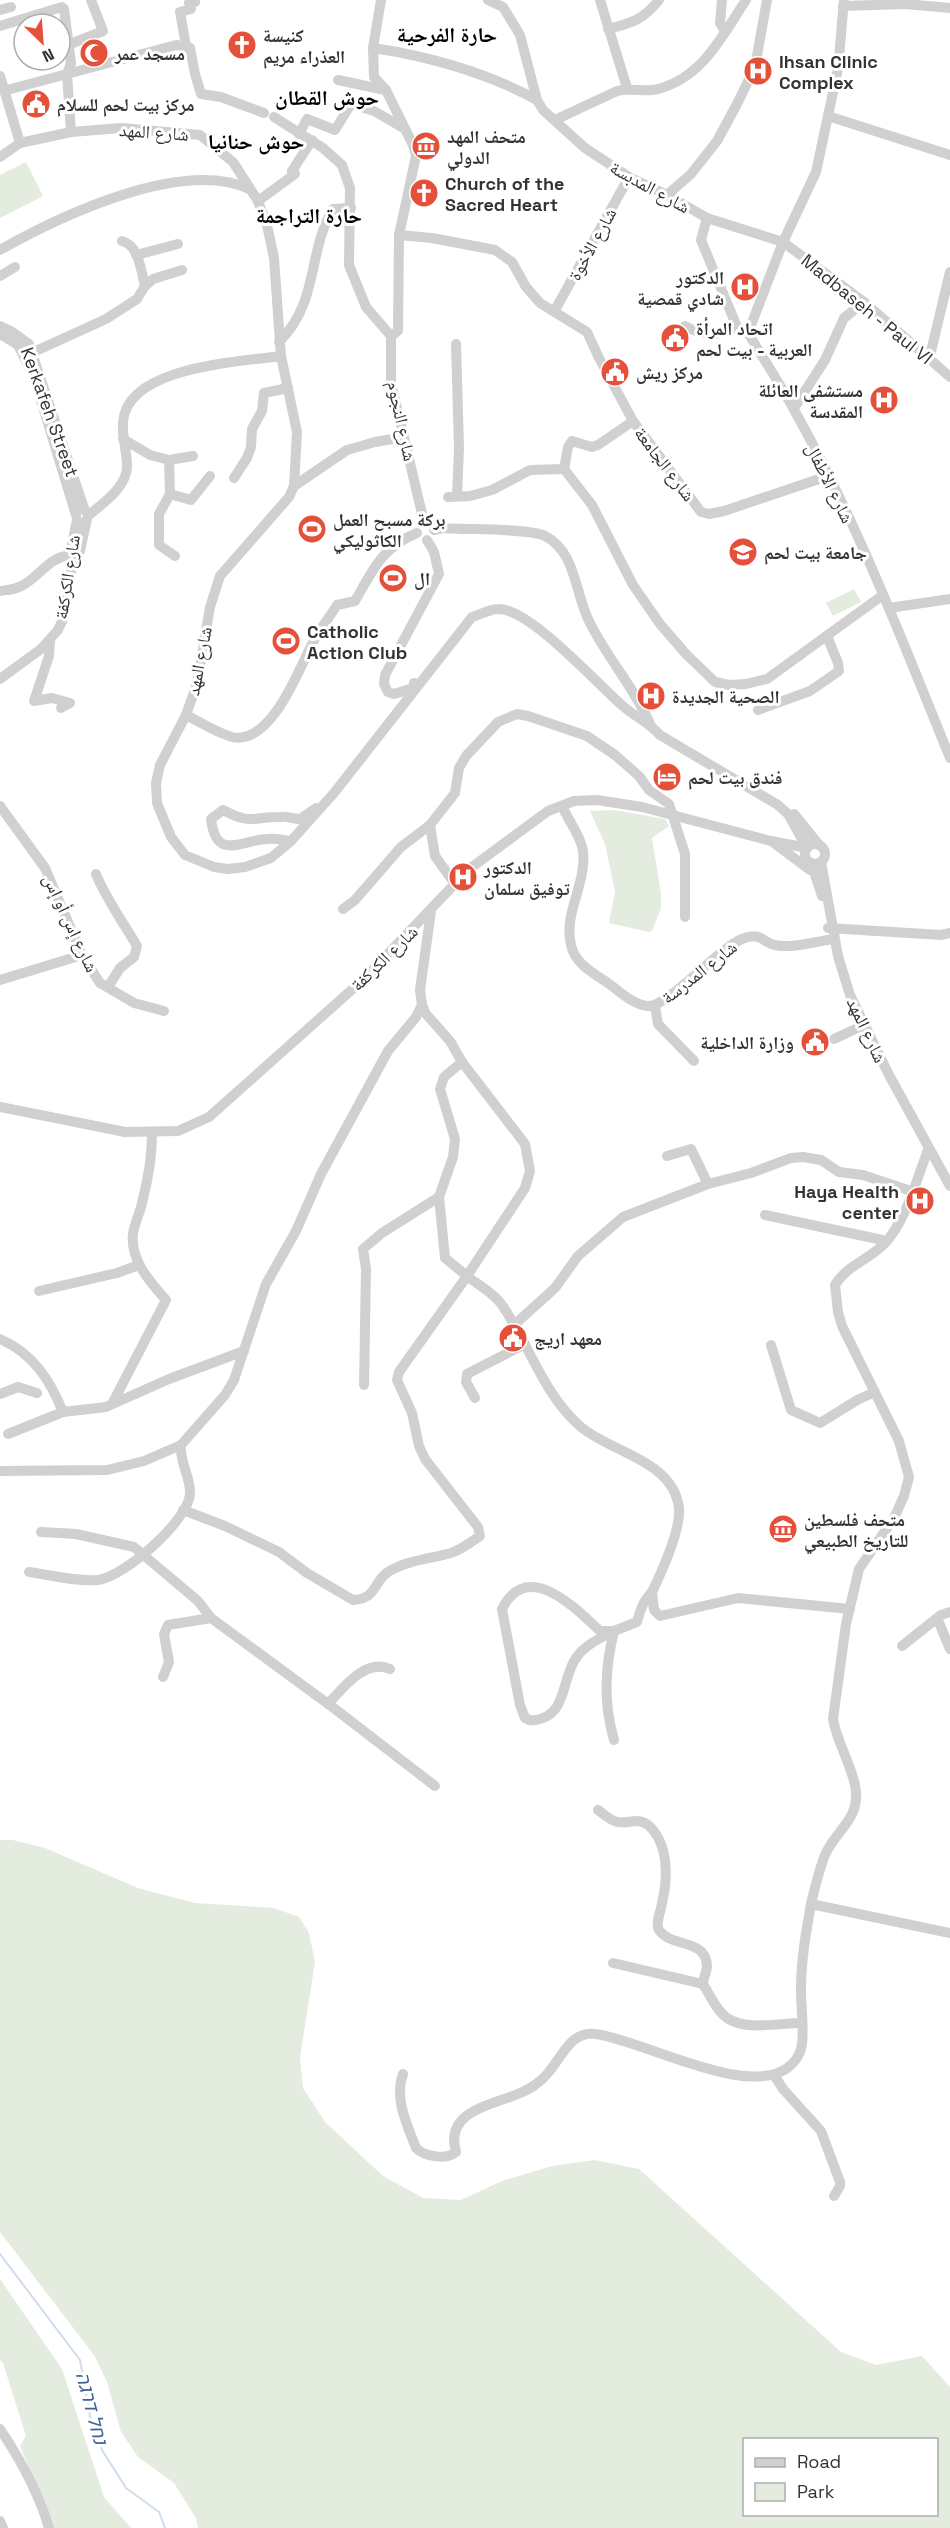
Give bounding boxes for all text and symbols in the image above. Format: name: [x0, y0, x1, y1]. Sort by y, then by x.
north arrow: [12, 12, 72, 72]
district label: حارة الفرحية: [397, 21, 497, 48]
place label: كنيسة العذراء مريم: [263, 24, 345, 69]
church icon: كنيسة العذراء مريم: [226, 29, 258, 61]
mosque icon: مسجد عمر: [78, 37, 110, 69]
place label: مسجد عمر: [114, 42, 185, 65]
text: N: [39, 43, 57, 67]
place label: Ihsan Clinic Complex: [779, 50, 878, 94]
hospital icon: Ihsan Clinic Complex: [742, 55, 774, 87]
district label: حوش القطان: [275, 84, 379, 111]
public building icon: مركز بيت لحم للسلام: [20, 88, 52, 120]
place label: مركز بيت لحم للسلام: [57, 93, 195, 117]
street label: شارع المهد: [118, 118, 190, 146]
place label: متحف المهد الدولي: [447, 125, 526, 172]
district label: حوش حنانيا: [208, 128, 304, 155]
museum icon: متحف المهد الدولي: [410, 130, 442, 162]
street label: شارع المدبسة: [606, 156, 694, 218]
place label: Church of the Sacred Heart: [445, 172, 564, 216]
church icon: Church of the Sacred Heart: [408, 177, 440, 209]
district label: حارة التراجمة: [256, 202, 362, 229]
street label: شارع الأخوة: [563, 204, 621, 284]
street label: Madbaseh - Paul VI: [796, 249, 938, 369]
place label: الدكتور شادي قمصية: [637, 266, 724, 313]
hospital icon: الدكتور شادي قمصية: [729, 271, 761, 303]
place label: اتحاد المرأة العربية - بيت لحم: [696, 317, 812, 362]
public building icon: اتحاد المرأة العربية - بيت لحم: [659, 322, 691, 354]
street label: Kerkafeh Street: [16, 344, 84, 480]
public building icon: مركز ريش: [599, 356, 631, 388]
place label: مركز ريش: [636, 361, 703, 384]
street label: شارع النجوم: [381, 379, 422, 463]
place label: مستشفى العائلة المقدسة: [758, 379, 863, 423]
hospital icon: مستشفى العائلة المقدسة: [868, 384, 900, 416]
street label: شارع الجامعة: [630, 422, 700, 506]
street label: شارع الأطفال: [801, 439, 859, 527]
place label: بركة مسبح العمل الكاثوليكي: [333, 508, 446, 555]
sports icon: بركة مسبح العمل الكاثوليكي: [296, 513, 328, 545]
street label: شارع الكركفة: [49, 533, 85, 621]
school or university icon: جامعة بيت لحم: [727, 536, 759, 568]
place label: جامعة بيت لحم: [764, 541, 867, 565]
sports icon: ال: [377, 562, 409, 594]
place label: ال: [414, 567, 430, 590]
place label: Catholic Action Club: [307, 620, 407, 664]
street label: شارع المهد: [181, 625, 217, 697]
sports icon: Catholic Action Club: [270, 625, 302, 657]
hospital icon: الصحية الجديدة: [635, 680, 667, 712]
place label: الصحية الجديدة: [672, 685, 780, 708]
hotel icon: فندق بيت لحم: [651, 761, 683, 793]
place label: فندق بيت لحم: [688, 766, 782, 790]
place label: الدكتور توفيق سلمان: [483, 856, 570, 900]
hospital icon: الدكتور توفيق سلمان: [447, 861, 479, 893]
street label: شارع إس أو إس: [37, 870, 104, 976]
street label: شارع الكركفة: [345, 920, 423, 996]
street label: شارع المدرسة: [657, 935, 741, 1009]
street label: شارع المهد: [842, 994, 892, 1066]
public building icon: وزارة الداخلية: [799, 1026, 831, 1058]
place label: وزارة الداخلية: [700, 1031, 794, 1054]
place label: Haya Health center: [794, 1180, 899, 1224]
hospital icon: Haya Health center: [904, 1185, 936, 1217]
public building icon: معهد اريج: [497, 1322, 529, 1354]
place label: معهد اريج: [534, 1327, 602, 1351]
place label: متحف فلسطين للتاريخ الطبيعي: [804, 1508, 909, 1555]
museum icon: متحف فلسطين للتاريخ الطبيعي: [767, 1513, 799, 1545]
water label: נחל דרגה: [70, 2369, 115, 2449]
legend: [743, 2438, 938, 2516]
text: Road: [797, 2450, 841, 2473]
text: Park: [797, 2480, 835, 2503]

